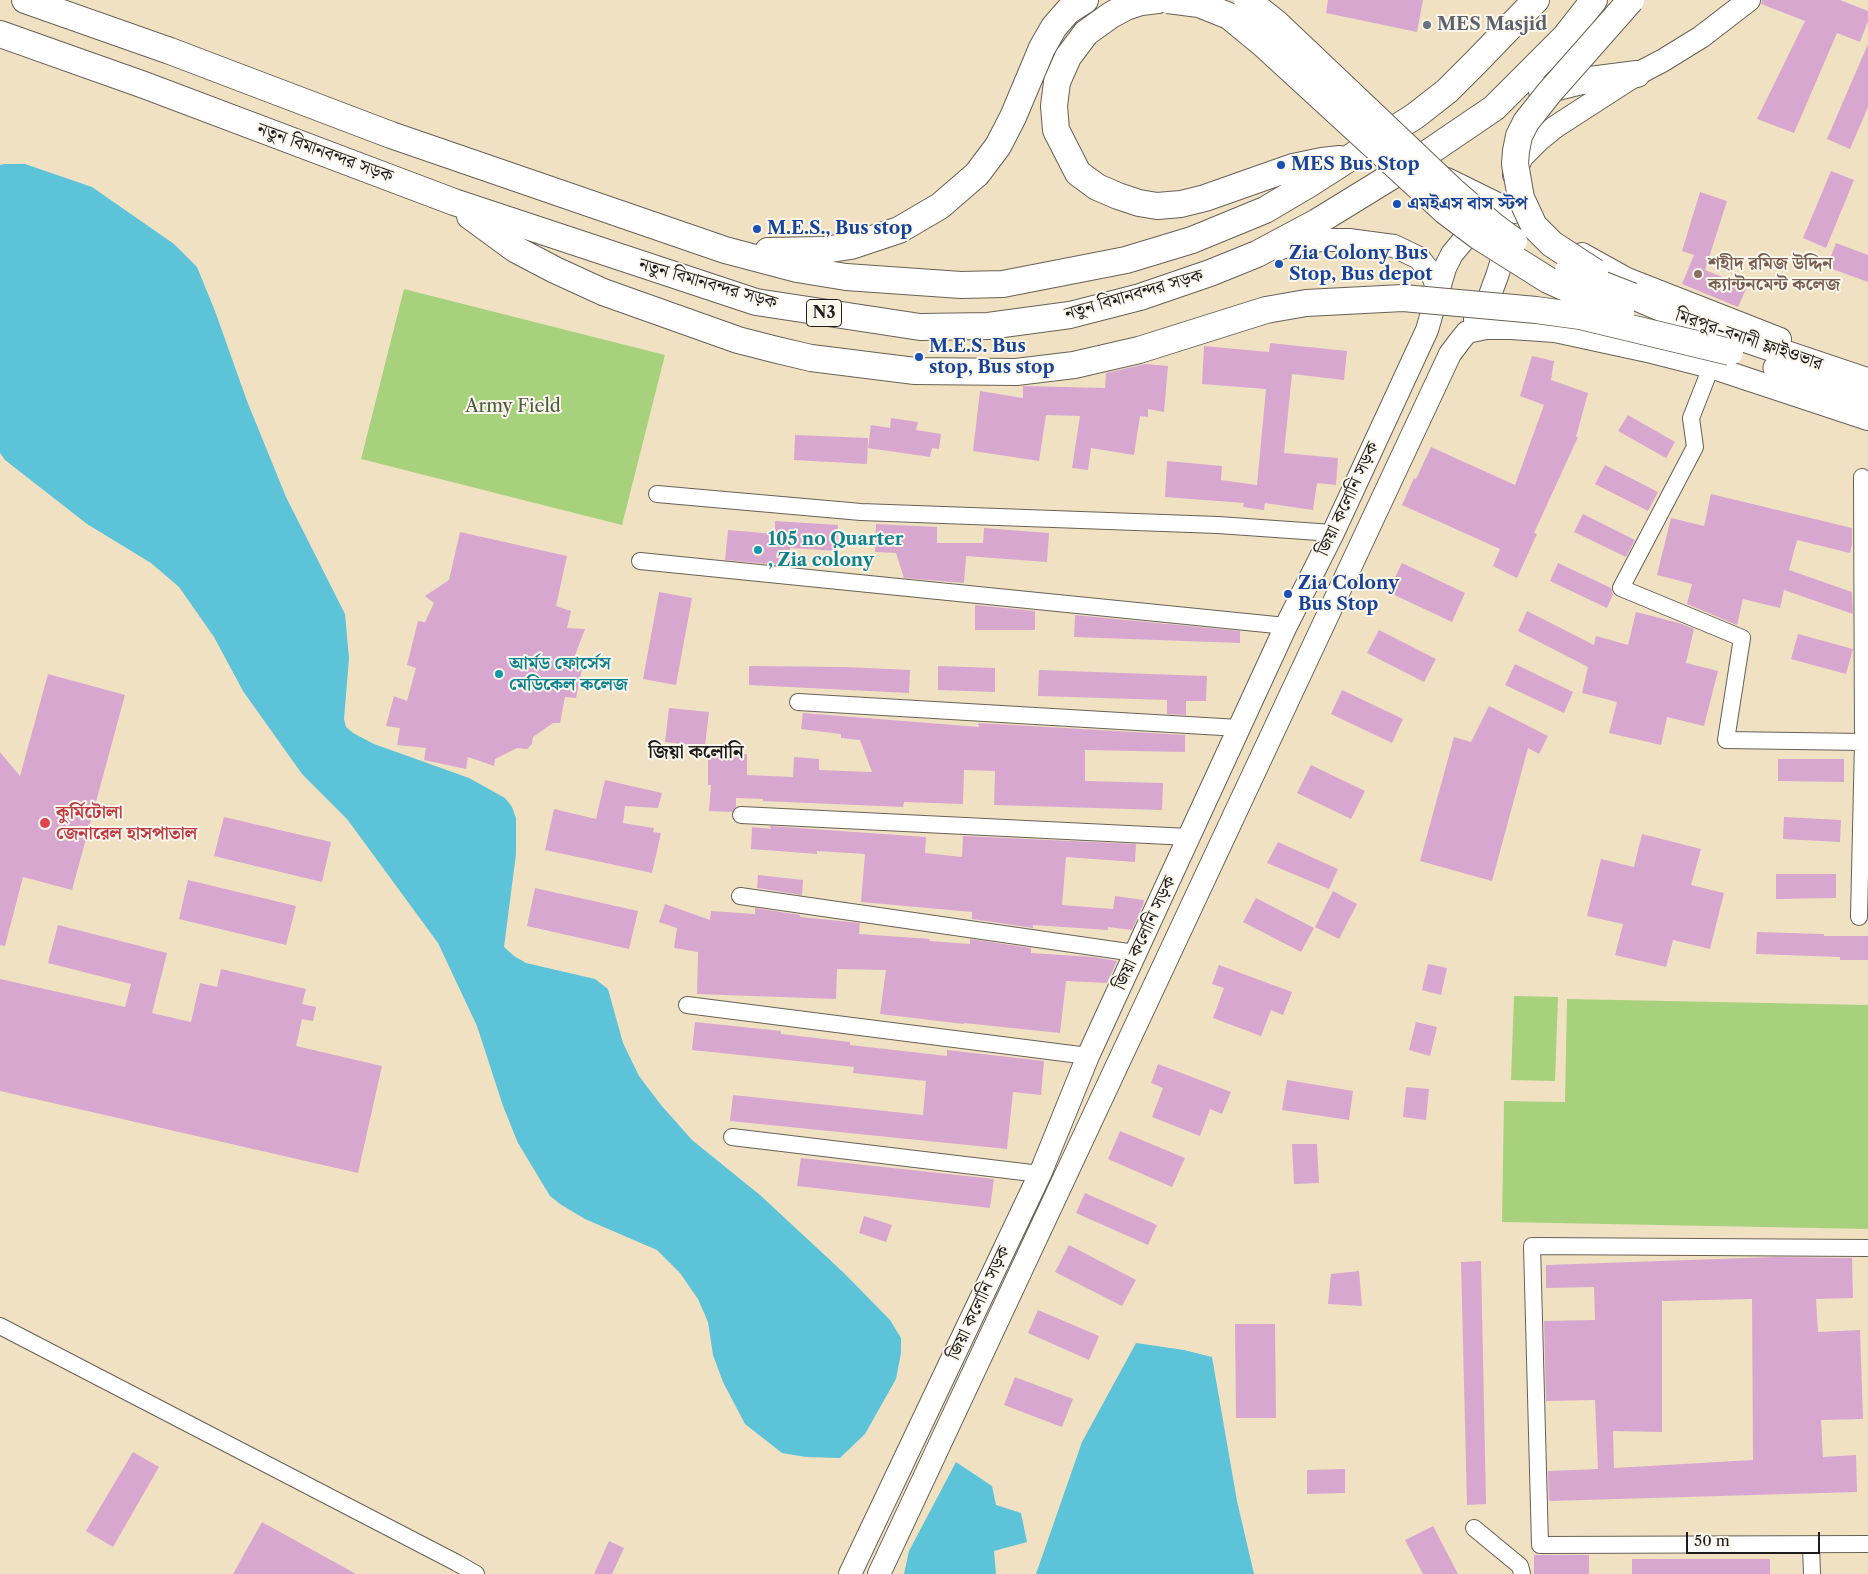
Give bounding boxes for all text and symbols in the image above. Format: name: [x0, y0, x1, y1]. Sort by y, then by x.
place label: MES Masjid: [1437, 14, 1547, 36]
marker: MES Masjid: [1421, 19, 1433, 31]
street label: নতুন বিমানবন্দর সড়ক: [254, 118, 396, 188]
place label: MES Bus Stop: [1291, 154, 1420, 176]
marker: MES Bus Stop: [1275, 159, 1287, 171]
place label: এমইএস বাস স্টপ: [1407, 193, 1528, 215]
marker: এমইএস বাস স্টপ: [1391, 198, 1403, 210]
place label: M.E.S., Bus stop: [767, 218, 912, 240]
marker: M.E.S., Bus stop: [751, 223, 763, 235]
place label: Zia Colony Bus Stop, Bus depot: [1289, 243, 1432, 286]
place label: শহীদ রমিজ উদ্দিন ক্যান্টনমেন্ট কলেজ: [1708, 253, 1840, 296]
street label: নতুন বিমানবন্দর সড়ক: [636, 254, 780, 314]
marker: Zia Colony Bus Stop, Bus depot: [1273, 258, 1285, 270]
street label: নতুন বিমানবন্দর সড়ক: [1062, 265, 1206, 325]
marker: শহীদ রমিজ উদ্দিন ক্যান্টনমেন্ট কলেজ: [1692, 268, 1704, 280]
road number: N3: [806, 300, 842, 326]
street label: মিরপুর-বনানী ফ্লাইওভার: [1673, 305, 1825, 375]
place label: M.E.S. Bus stop, Bus stop: [929, 336, 1055, 378]
marker: M.E.S. Bus stop, Bus stop: [913, 351, 925, 363]
park label: Army Field: [465, 396, 561, 418]
street label: জিয়া কলোনি সড়ক: [1312, 439, 1384, 559]
place label: 105 no Quarter , Zia colony: [768, 529, 904, 572]
marker: 105 no Quarter , Zia colony: [752, 544, 764, 556]
place label: Zia Colony Bus Stop: [1298, 573, 1399, 616]
marker: Zia Colony Bus Stop: [1282, 588, 1294, 600]
place label: আর্মড ফোর্সেস মেডিকেল কলেজ: [509, 653, 628, 696]
marker: আর্মড ফোর্সেস মেডিকেল কলেজ: [493, 668, 505, 680]
district label: জিয়া কলোনি: [648, 742, 744, 764]
place label: কুর্মিটোলা জেনারেল হাসপাতাল: [56, 802, 197, 844]
marker: কুর্মিটোলা জেনারেল হাসপাতাল: [38, 816, 52, 830]
street label: জিয়া কলোনি সড়ক: [1109, 873, 1181, 993]
street label: জিয়া কলোনি সড়ক: [943, 1243, 1015, 1363]
scale bar: [1688, 1522, 1822, 1554]
text: 50 m: [1694, 1531, 1730, 1550]

